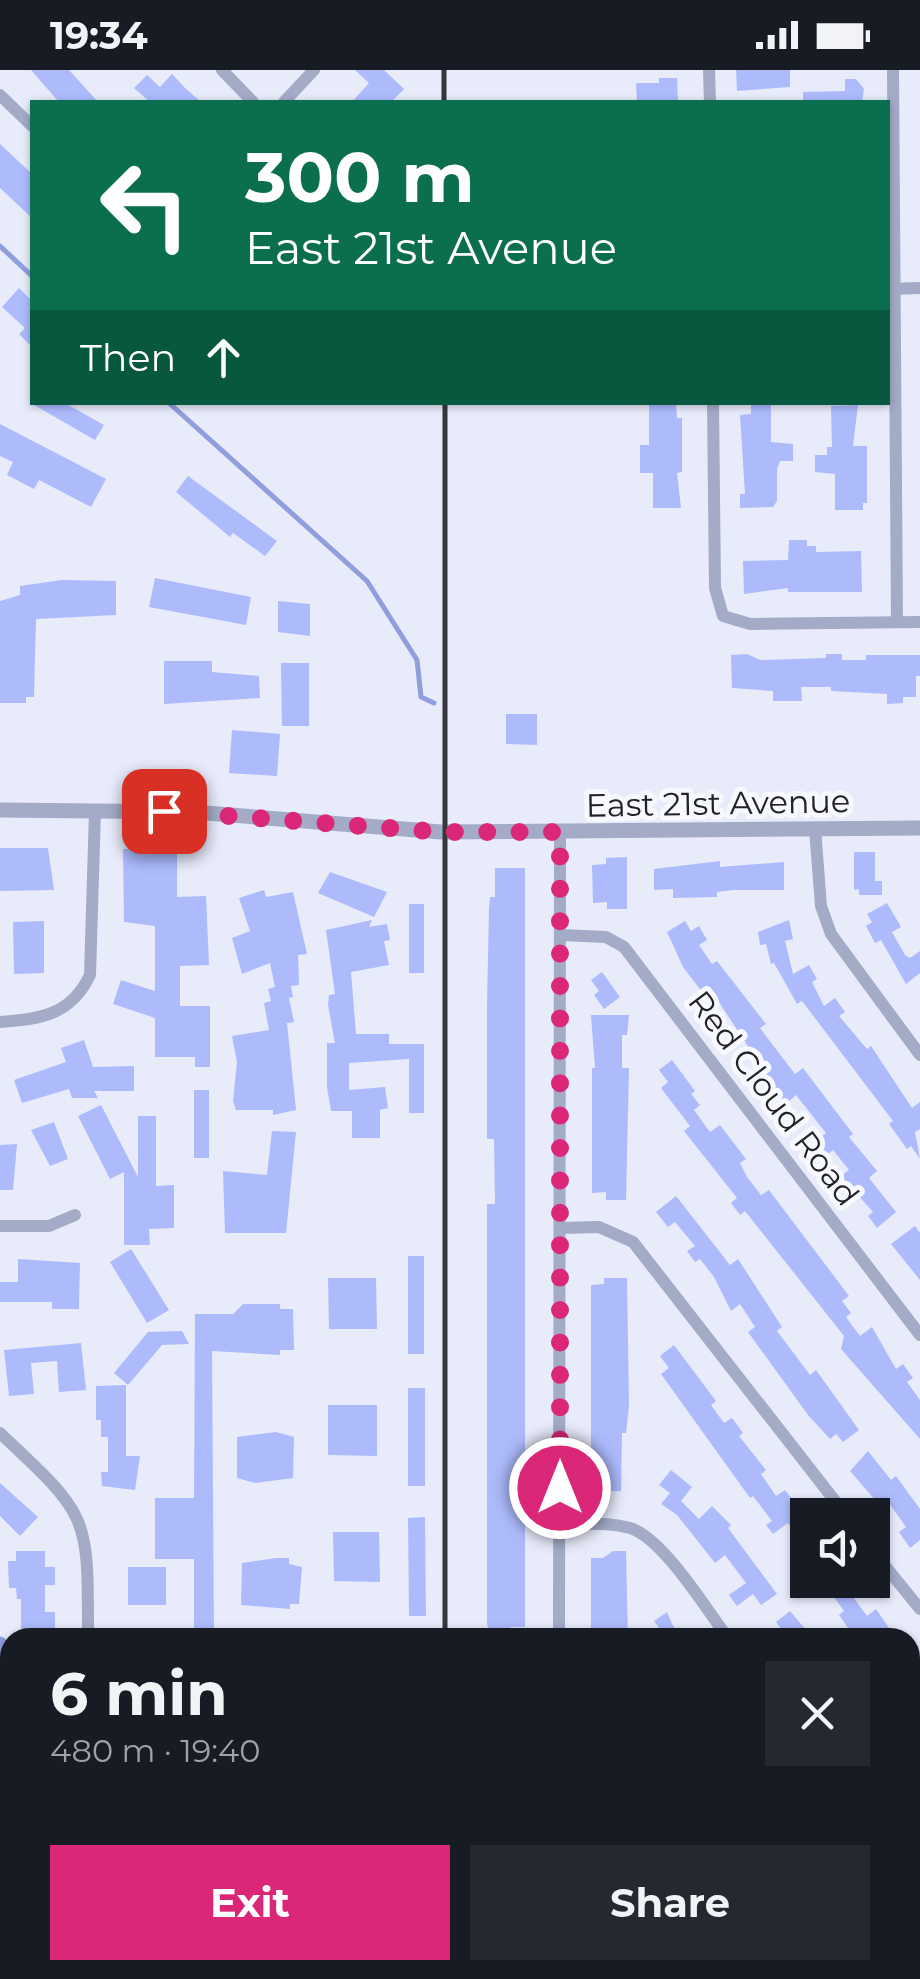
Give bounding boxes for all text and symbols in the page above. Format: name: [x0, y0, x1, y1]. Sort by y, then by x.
text: 19:34: [50, 12, 148, 59]
text: 300 m: [245, 134, 475, 220]
icon: left: [80, 140, 210, 270]
text: East 21st Avenue: [245, 220, 617, 275]
icon: ahead: [196, 330, 251, 385]
text: Then: [80, 334, 176, 381]
pin: [122, 769, 207, 854]
street label: East 21st Avenue: [585, 781, 851, 825]
icon: arrive: [137, 784, 192, 839]
street label: Red Cloud Road: [680, 983, 868, 1213]
position arrow: [508, 1436, 612, 1540]
map controls: [790, 1498, 890, 1598]
button: sound: [790, 1498, 890, 1598]
text: 6 min: [50, 1657, 228, 1730]
button: close: [765, 1661, 870, 1766]
text: 480 m · 19:40: [50, 1731, 260, 1770]
button: Exit: [50, 1845, 450, 1960]
button: Share: [470, 1845, 870, 1960]

